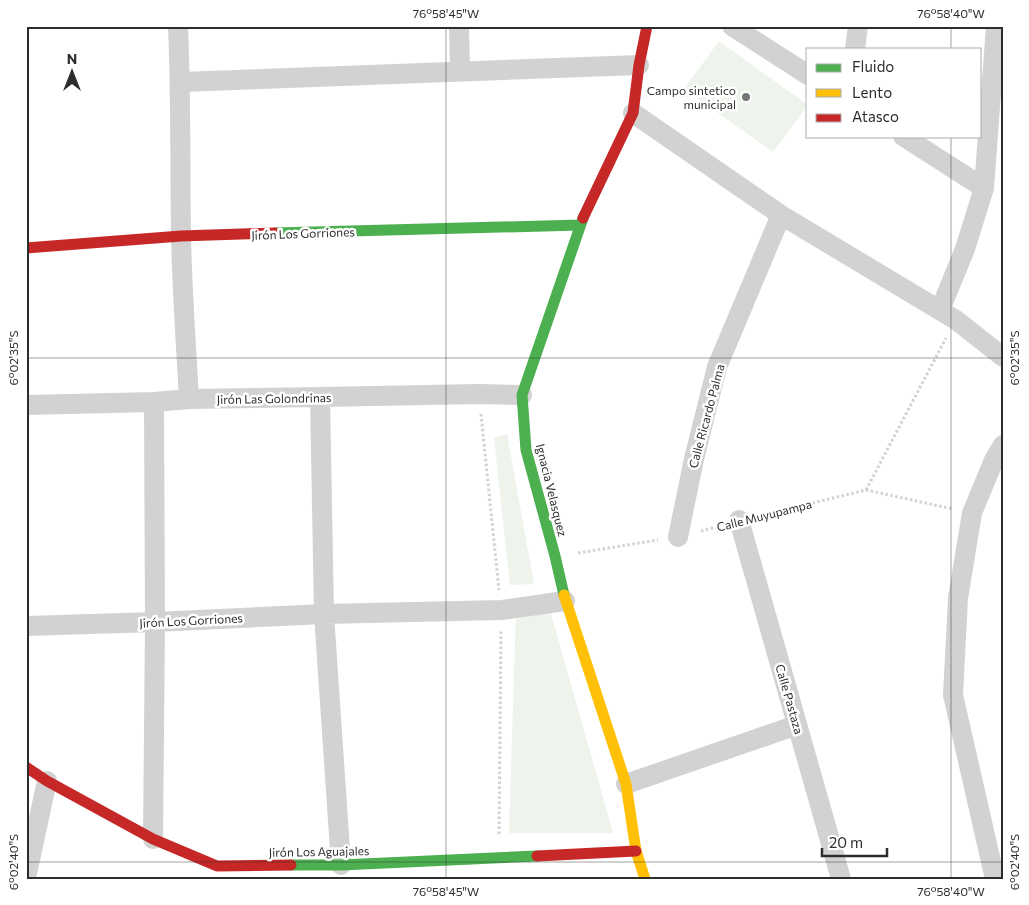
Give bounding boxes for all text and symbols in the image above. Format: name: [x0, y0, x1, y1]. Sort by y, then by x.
text: 76°58'45"W: [413, 6, 479, 20]
text: 76°58'40"W: [917, 6, 985, 20]
north arrow: [48, 48, 98, 98]
legend: [806, 48, 982, 138]
text: N: [67, 50, 77, 67]
text: Fluido: [852, 57, 894, 75]
place label: Campo sintetico municipal: [647, 83, 736, 111]
text: Lento: [852, 83, 892, 101]
marker: Campo sintetico municipal: [740, 91, 752, 103]
text: Atasco: [852, 107, 899, 125]
street label: Jirón Los Gorriones: [251, 224, 355, 243]
text: 6°02'35"S: [6, 330, 20, 386]
text: 6°02'35"S: [1007, 330, 1021, 386]
street label: Calle Ricardo Palma: [685, 362, 727, 470]
street label: Jirón Las Golondrinas: [216, 390, 332, 407]
street label: Ignacia Velasquez: [534, 442, 570, 538]
street label: Calle Muyupampa: [715, 496, 813, 534]
street label: Jirón Los Gorriones: [139, 610, 243, 631]
street label: Calle Pastaza: [773, 663, 807, 735]
scale bar: [822, 825, 886, 857]
text: 20 m: [829, 833, 863, 851]
text: 6°02'40"S: [6, 834, 20, 890]
text: 6°02'40"S: [1007, 834, 1021, 890]
street label: Jirón Los Aguajales: [268, 843, 370, 860]
text: 76°58'45"W: [413, 884, 479, 898]
text: 76°58'40"W: [917, 884, 985, 898]

